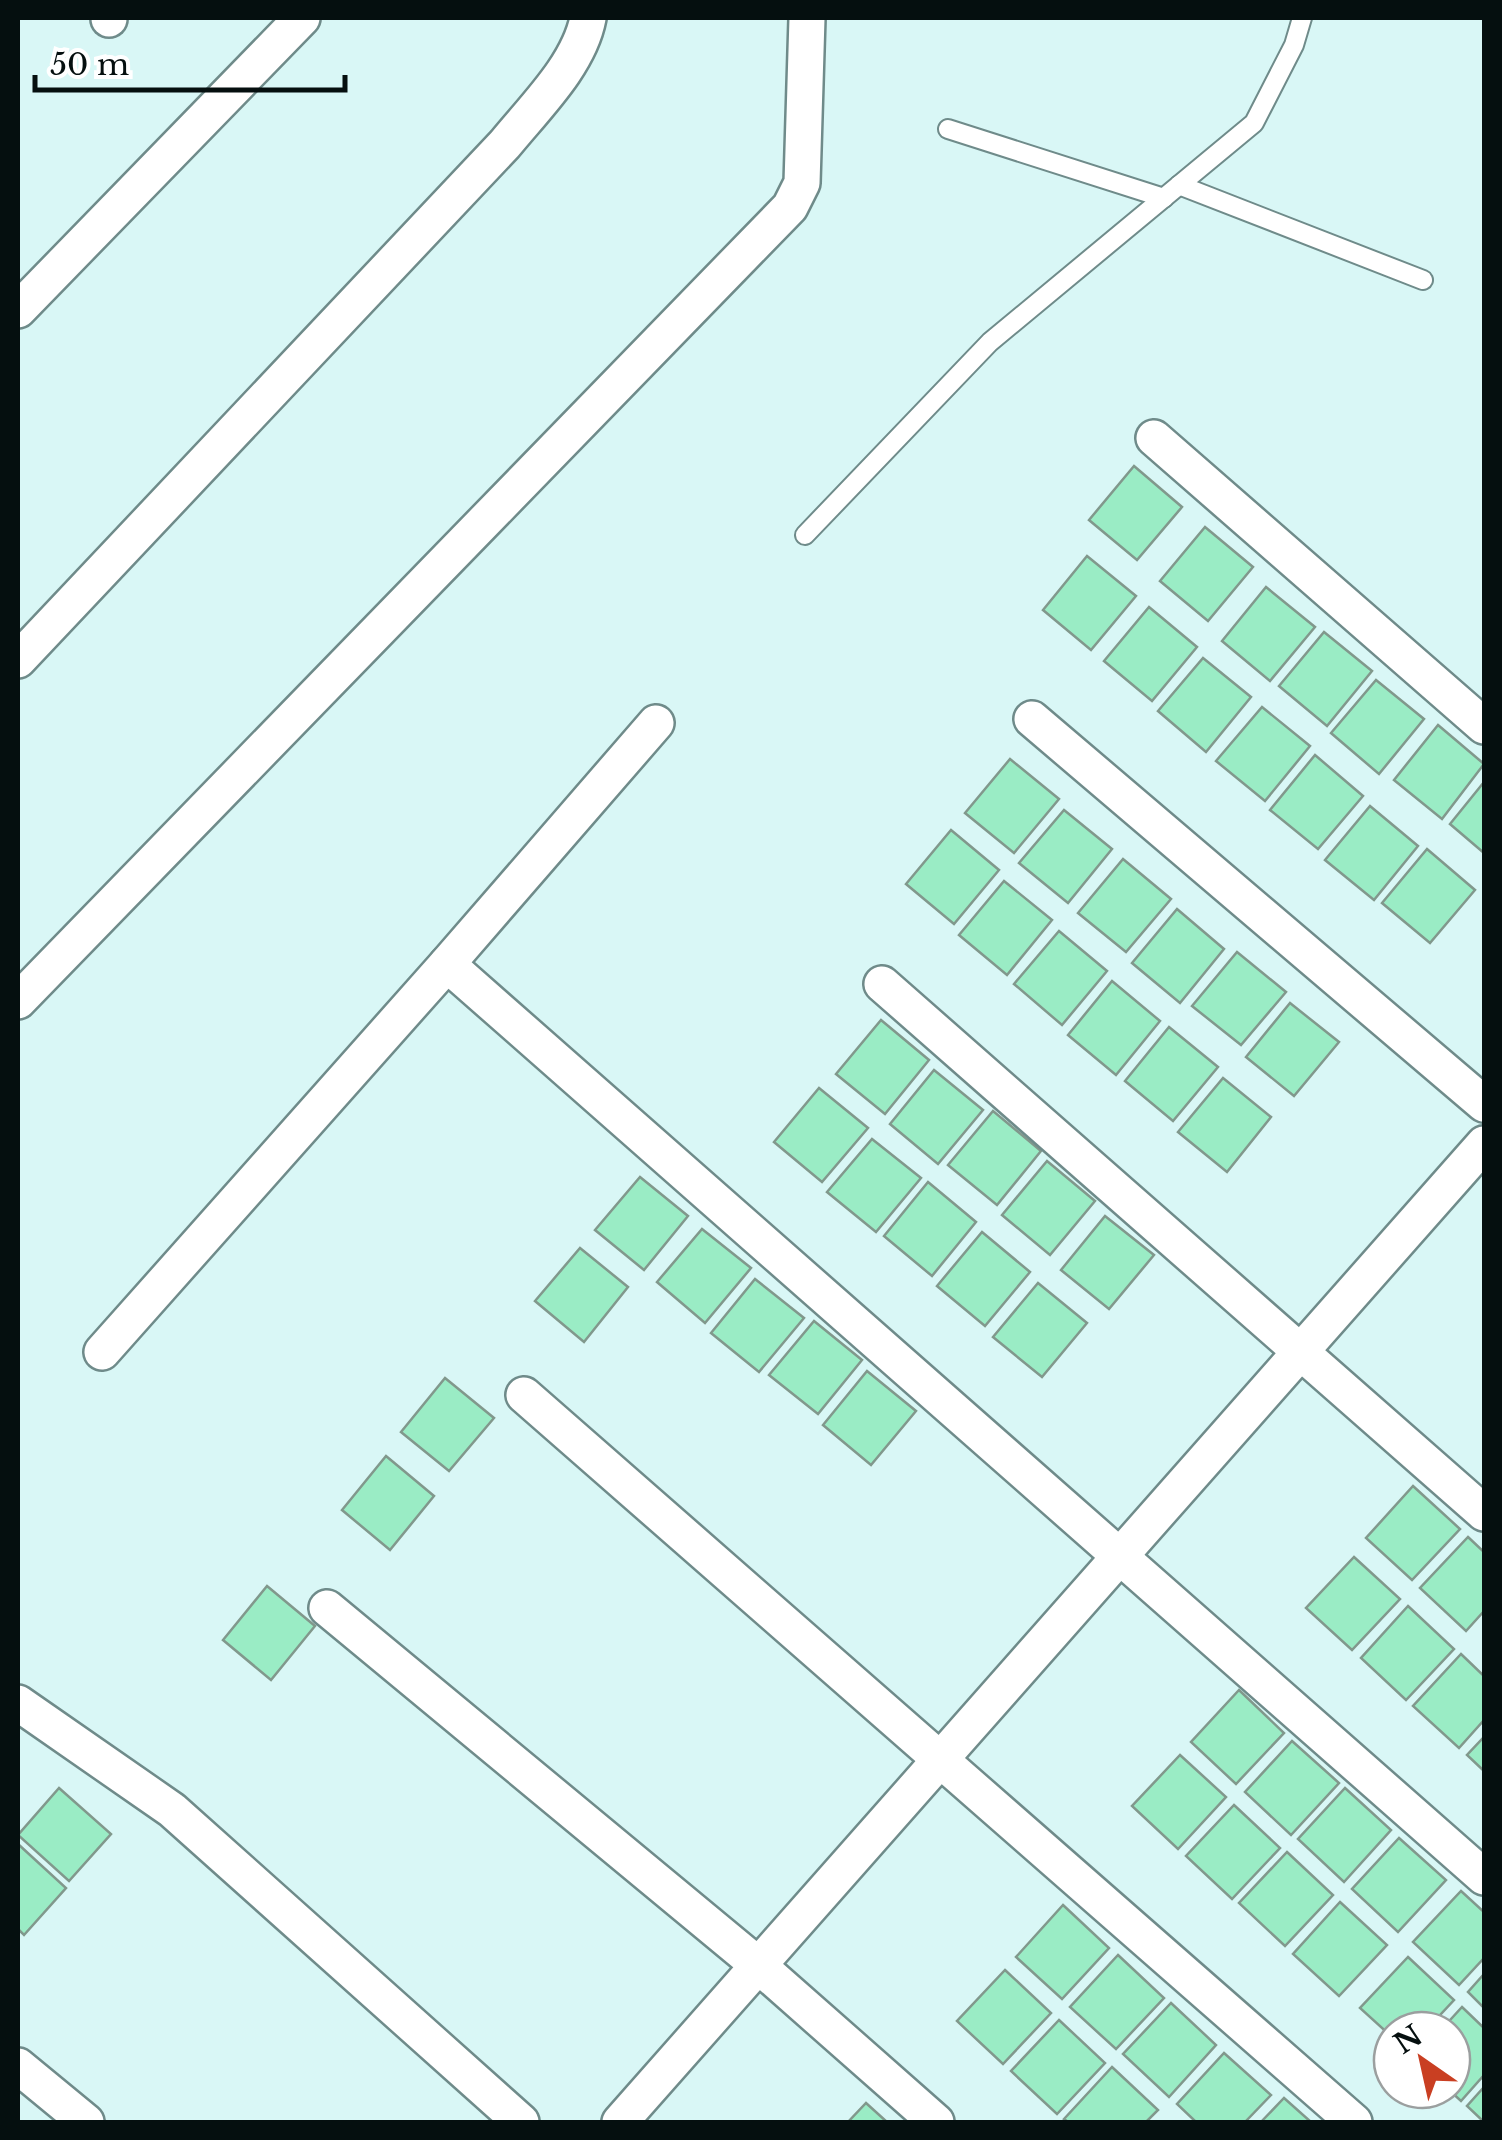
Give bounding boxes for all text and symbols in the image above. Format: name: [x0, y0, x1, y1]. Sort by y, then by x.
scale bar: [35, 30, 345, 92]
text: 50 m: [50, 46, 129, 83]
north arrow: [1372, 2010, 1472, 2110]
text: N: [1388, 2018, 1429, 2062]

